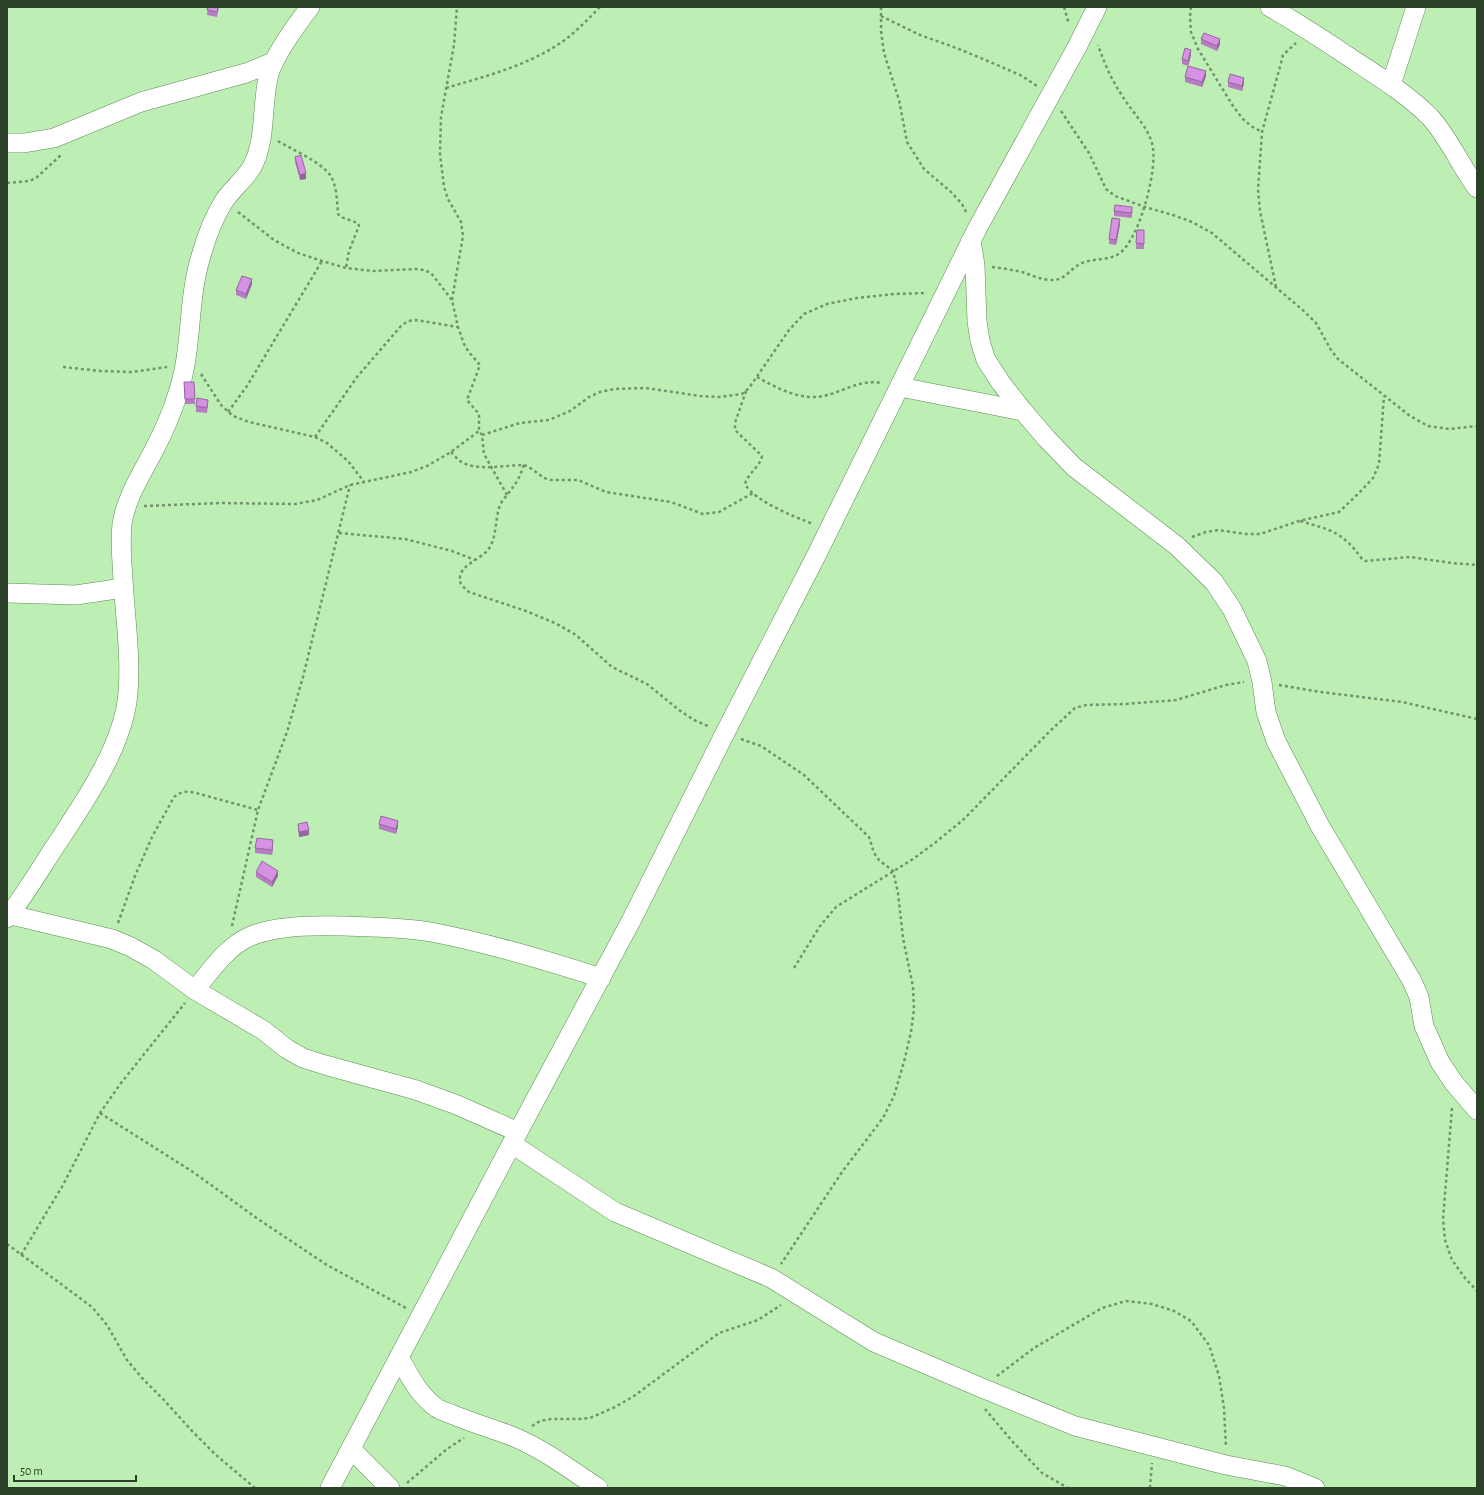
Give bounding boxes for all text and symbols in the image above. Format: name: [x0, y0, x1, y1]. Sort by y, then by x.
scale bar: [14, 1457, 136, 1483]
text: 50 m: [20, 1465, 43, 1477]

